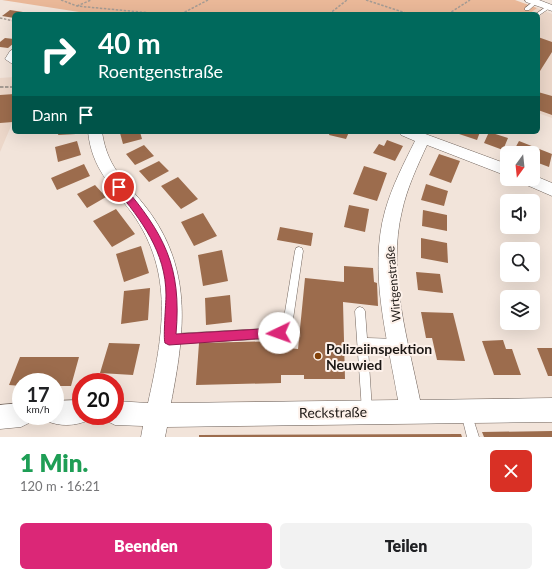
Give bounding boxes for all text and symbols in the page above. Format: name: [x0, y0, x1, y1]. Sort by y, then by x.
text: 40 m: [98, 26, 161, 60]
icon: right: [32, 28, 84, 80]
text: Roentgenstraße: [98, 60, 223, 82]
icon: arrive: [75, 104, 97, 126]
text: Dann: [32, 106, 67, 124]
north arrow: [500, 146, 540, 186]
map controls: [500, 146, 540, 330]
pin: [102, 170, 136, 204]
icon: arrive: [108, 176, 130, 198]
button: sound: [500, 194, 540, 234]
button: search: [500, 242, 540, 282]
street label: Wirtgenstraße: [382, 245, 404, 323]
button: layers: [500, 290, 540, 330]
position arrow: [258, 312, 300, 354]
place label: Polizeiinspektion Neuwied: [326, 340, 432, 373]
marker: Polizeiinspektion Neuwied: [313, 351, 323, 361]
speed limit sign: 20: [72, 373, 124, 425]
text: 17: [26, 382, 50, 406]
text: km/h: [26, 403, 50, 415]
street label: Reckstraße: [299, 403, 367, 421]
text: 1 Min.: [20, 448, 88, 477]
button: close: [490, 450, 532, 492]
text: 120 m · 16:21: [20, 478, 100, 494]
button: Beenden: [20, 523, 272, 569]
button: Teilen: [280, 523, 532, 569]

